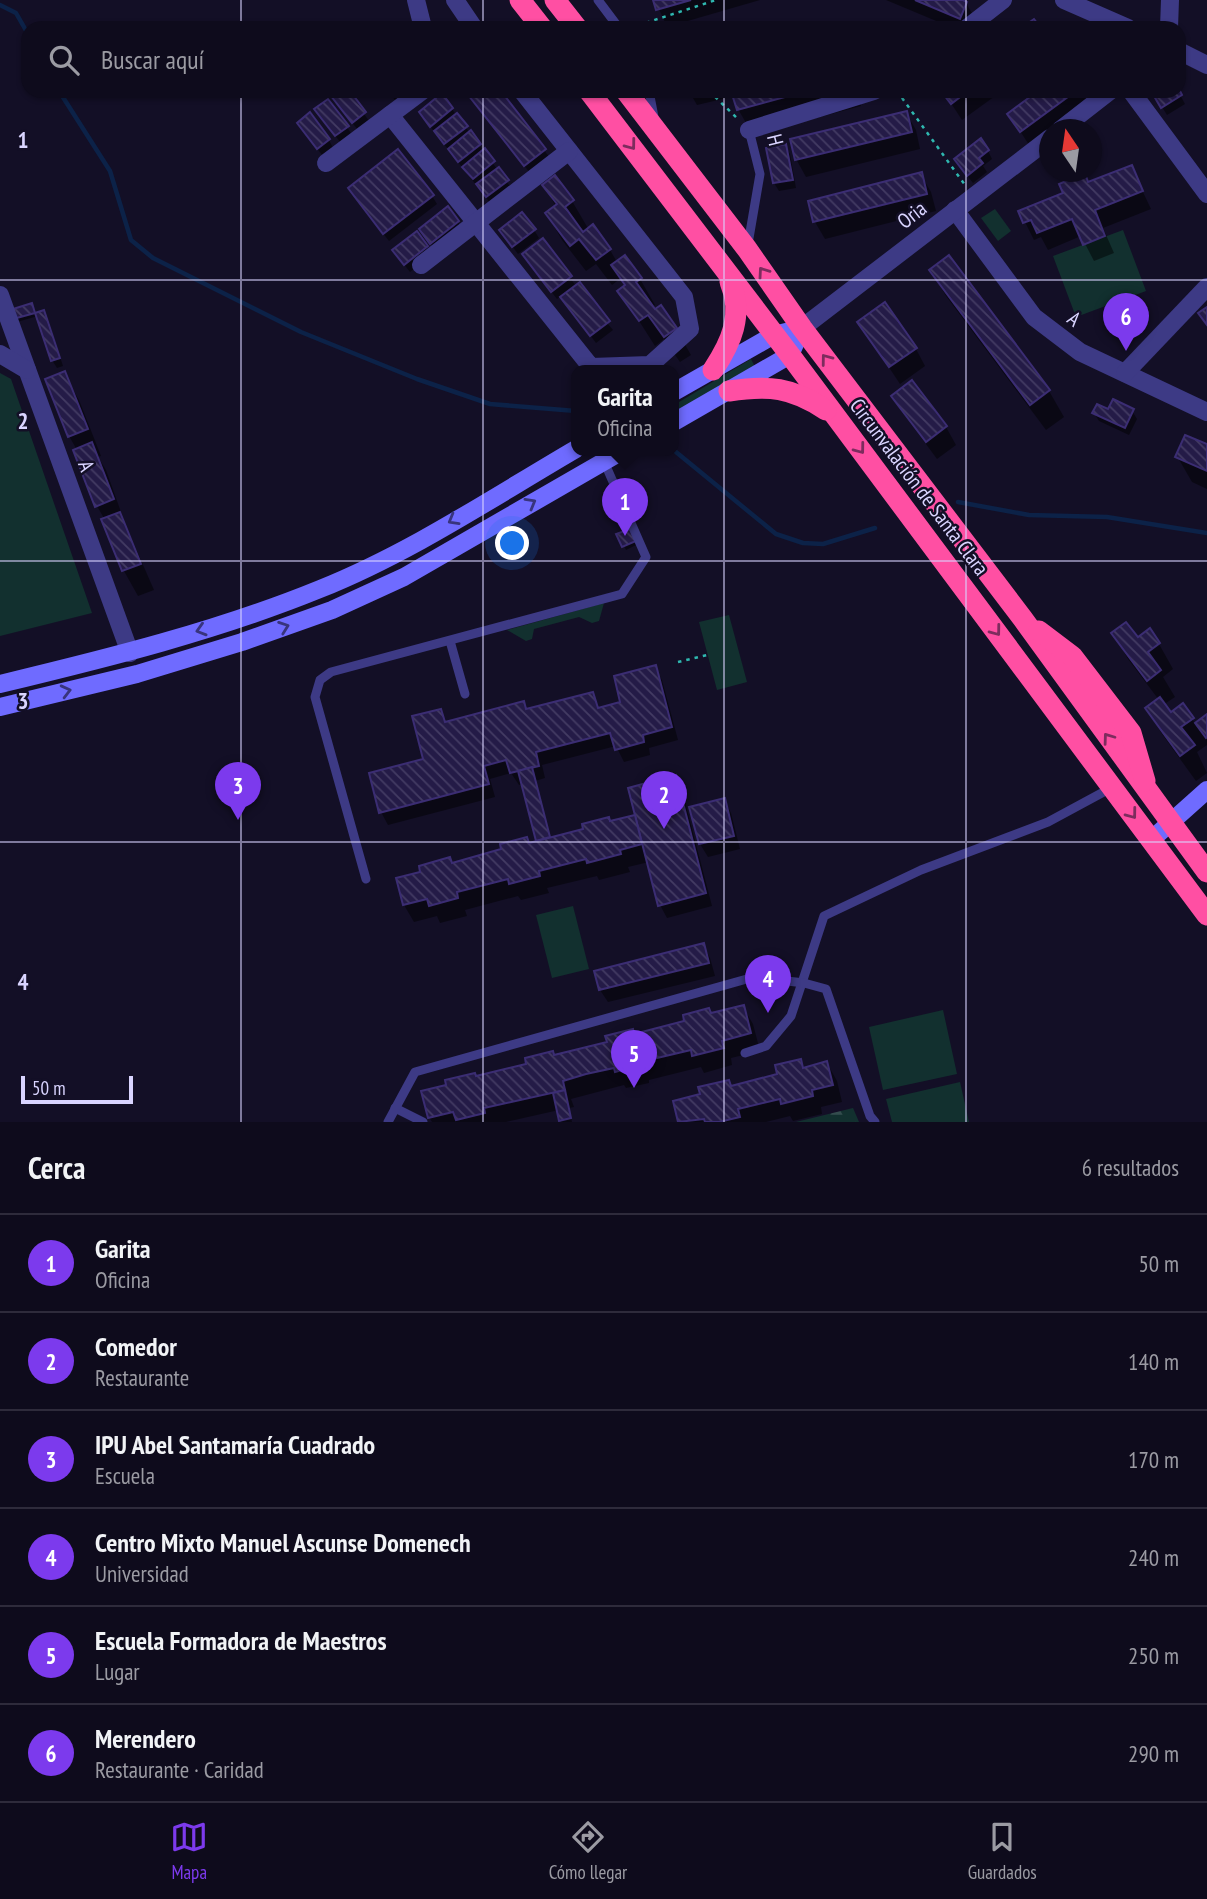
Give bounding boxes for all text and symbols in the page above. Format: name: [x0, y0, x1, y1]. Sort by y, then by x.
search box: [21, 21, 1186, 98]
icon: search: [45, 41, 83, 79]
text: Buscar aquí: [101, 43, 204, 76]
north arrow: [1039, 119, 1102, 182]
text: 1: [18, 125, 29, 154]
street label: H: [761, 131, 790, 149]
one-way arrow: [622, 138, 635, 150]
street label: Oria: [891, 195, 932, 235]
one-way arrow: [759, 267, 771, 280]
pin: 6: [1103, 293, 1149, 351]
street label: A: [1062, 305, 1087, 332]
one-way arrow: [821, 355, 834, 367]
popup: [571, 365, 679, 456]
text: Garita: [597, 380, 653, 413]
street label: Circunvalación de Santa Clara: [844, 393, 995, 581]
text: 2: [18, 406, 29, 435]
text: Oficina: [597, 413, 652, 442]
one-way arrow: [852, 441, 865, 454]
street label: A: [72, 457, 101, 475]
pin: 1: [602, 478, 648, 536]
one-way arrow: [523, 499, 536, 512]
one-way arrow: [448, 512, 461, 525]
your location: [495, 526, 529, 560]
one-way arrow: [278, 621, 290, 635]
one-way arrow: [195, 622, 207, 637]
one-way arrow: [988, 624, 1000, 636]
one-way arrow: [60, 685, 72, 699]
text: 3: [18, 686, 29, 715]
one-way arrow: [1104, 733, 1116, 746]
pin: 3: [215, 762, 261, 820]
pin: 2: [641, 771, 687, 829]
one-way arrow: [1124, 806, 1136, 819]
pin: 4: [745, 955, 791, 1013]
text: 4: [18, 967, 29, 996]
pin: 5: [611, 1030, 657, 1088]
scale bar: [21, 1073, 133, 1105]
text: 50 m: [32, 1076, 66, 1100]
text: Cerca: [28, 1148, 85, 1187]
text: 6 resultados: [1082, 1153, 1179, 1182]
text: Garita: [95, 1232, 151, 1265]
text: 1: [46, 1249, 57, 1278]
text: 50 m: [1138, 1249, 1179, 1278]
text: Oficina: [95, 1265, 150, 1294]
text: Comedor: [95, 1330, 177, 1363]
text: 2: [46, 1347, 57, 1376]
text: 140 m: [1128, 1347, 1179, 1376]
text: Restaurante: [95, 1363, 189, 1392]
text: IPU Abel Santamaría Cuadrado: [95, 1428, 375, 1461]
text: 3: [46, 1445, 57, 1474]
text: 170 m: [1128, 1445, 1179, 1474]
text: Escuela: [95, 1461, 155, 1490]
text: Centro Mixto Manuel Ascunse Domenech: [95, 1526, 471, 1559]
text: 4: [46, 1543, 57, 1572]
text: 240 m: [1128, 1543, 1179, 1572]
text: Universidad: [95, 1559, 189, 1588]
text: Escuela Formadora de Maestros: [95, 1624, 387, 1657]
text: 5: [46, 1641, 57, 1670]
text: 250 m: [1128, 1641, 1179, 1670]
text: Lugar: [95, 1657, 140, 1686]
text: Merendero: [95, 1722, 196, 1755]
text: 6: [46, 1739, 57, 1768]
text: 290 m: [1128, 1739, 1179, 1768]
text: Restaurante · Caridad: [95, 1755, 264, 1784]
tab: Mapa: [170, 1818, 208, 1884]
tab: Cómo llegar: [549, 1818, 627, 1884]
tab: Guardados: [968, 1818, 1037, 1884]

